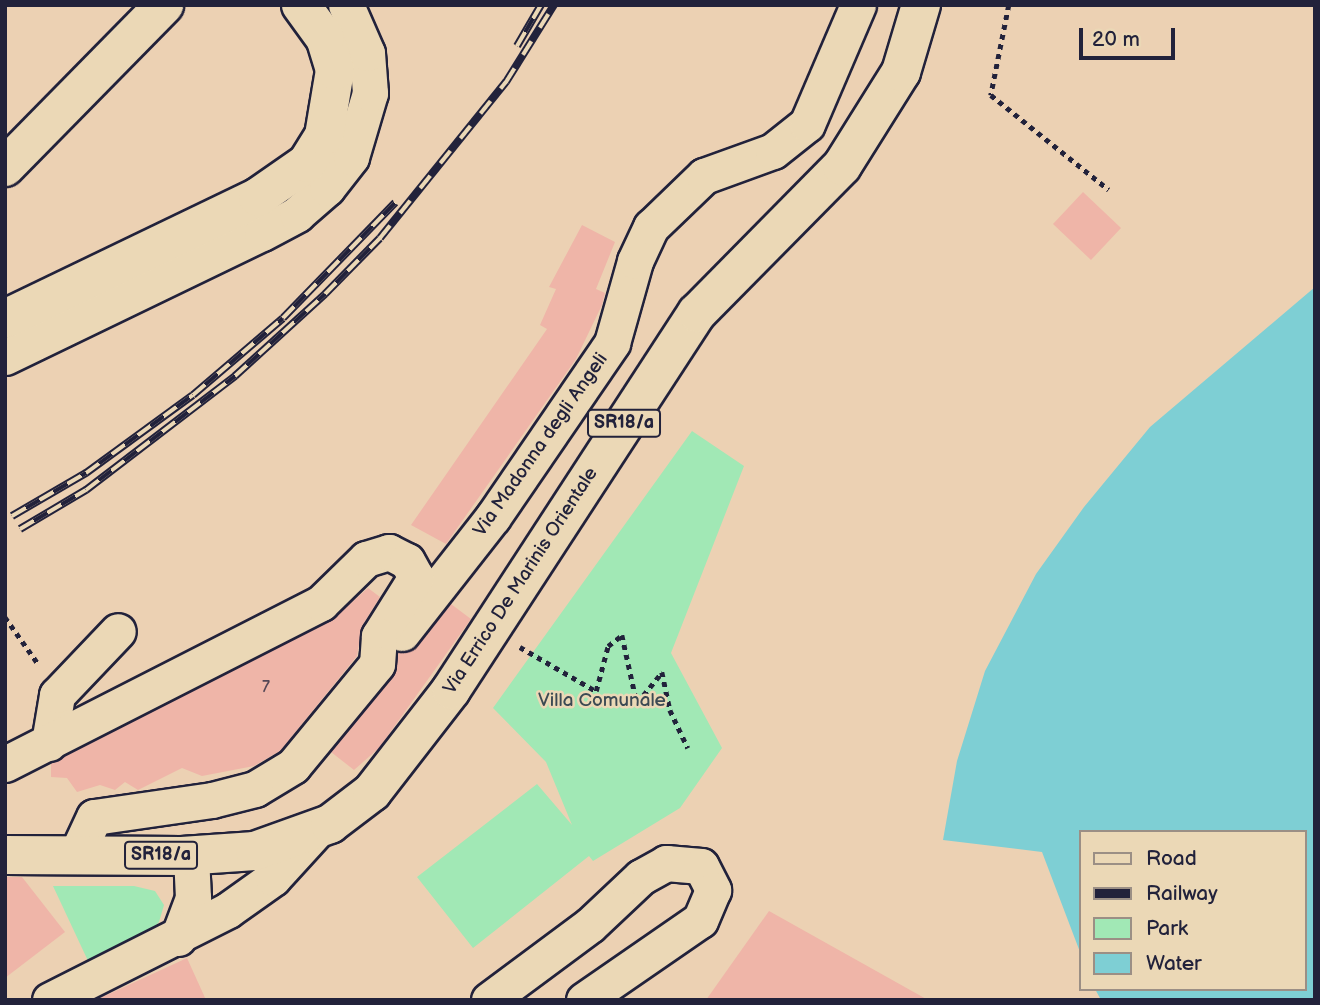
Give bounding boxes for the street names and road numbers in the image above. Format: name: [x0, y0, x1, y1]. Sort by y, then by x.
street label: Via Madonna degli Angeli: [469, 349, 613, 541]
road number: SR18/a: [586, 408, 662, 438]
street label: Via Errico De Marinis Orientale: [439, 463, 603, 699]
road number: SR18/a: [122, 840, 200, 870]

